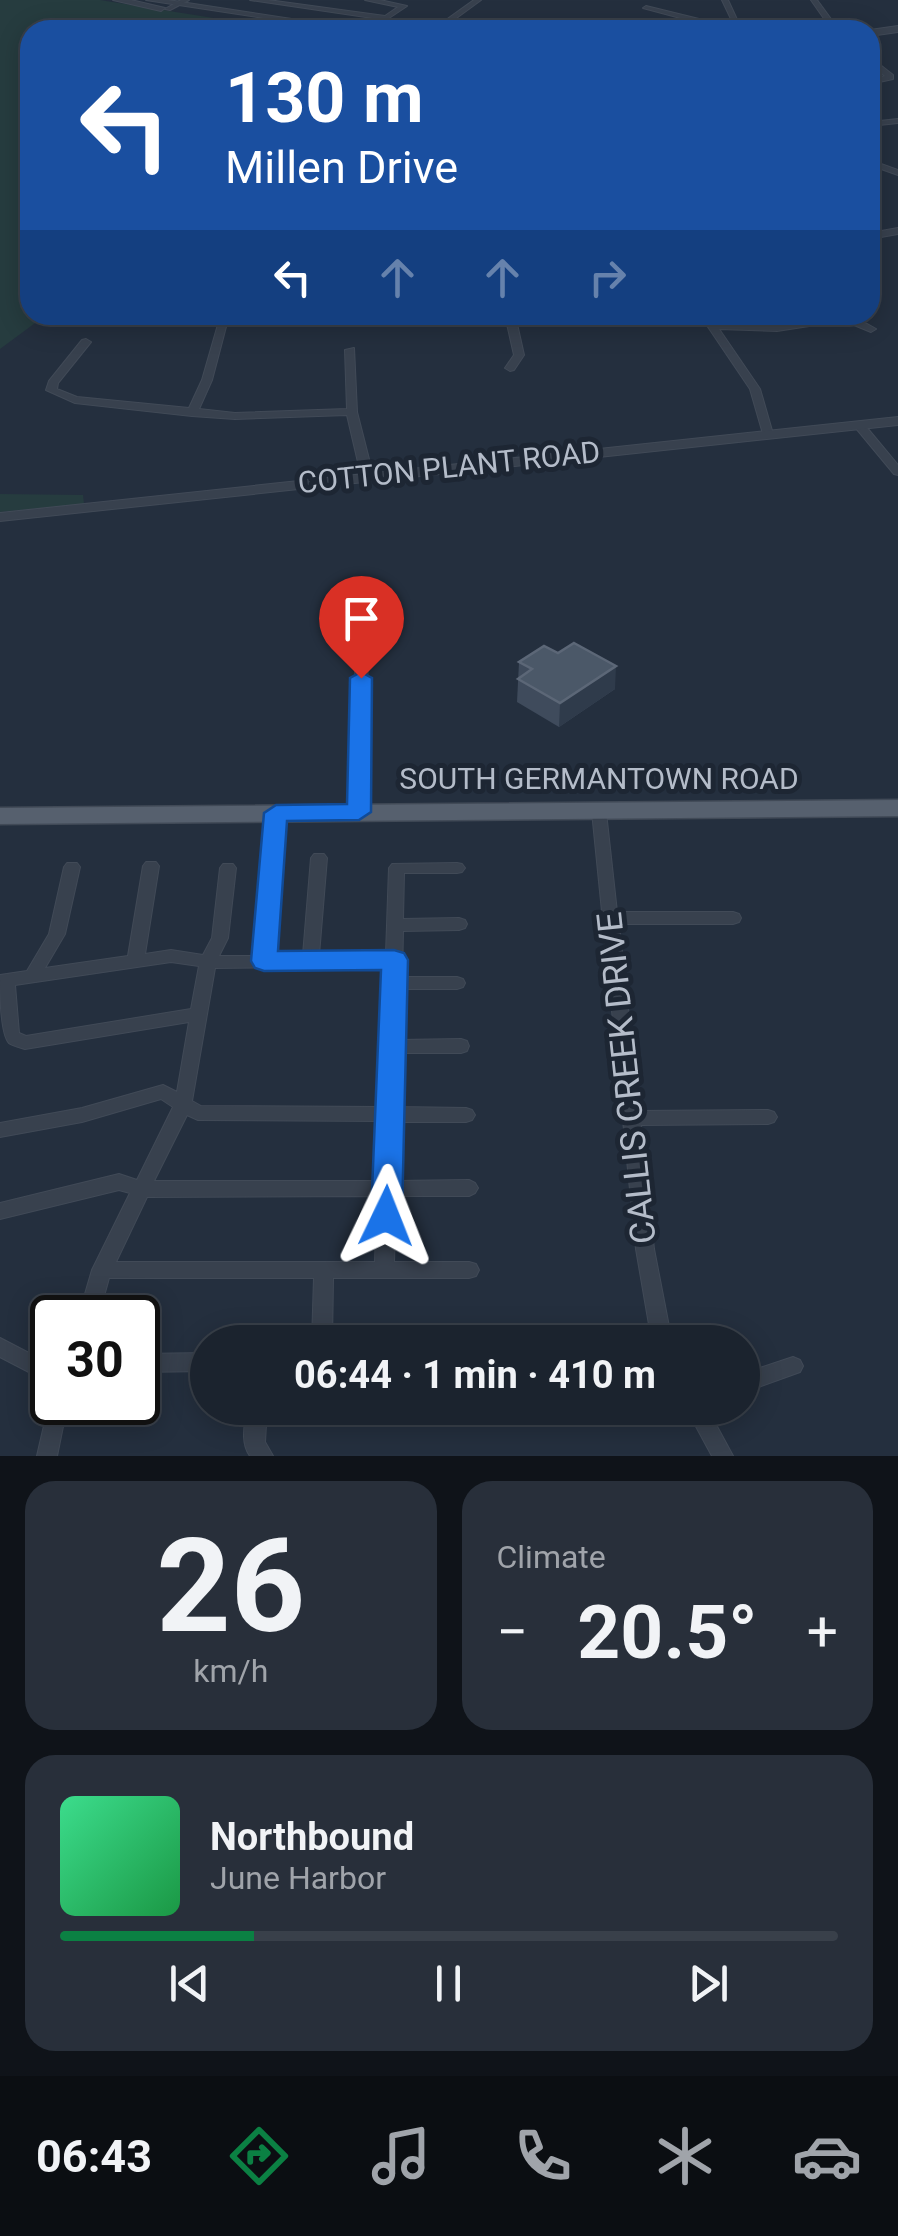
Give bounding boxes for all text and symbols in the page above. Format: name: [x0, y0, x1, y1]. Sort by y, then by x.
text: 130 m: [225, 57, 424, 139]
icon: left: [60, 60, 190, 190]
text: Millen Drive: [225, 141, 458, 194]
icon: left: [265, 250, 320, 305]
icon: ahead: [370, 250, 425, 305]
icon: ahead: [475, 250, 530, 305]
icon: right: [580, 250, 635, 305]
street label: COTTON PLANT ROAD: [296, 434, 602, 500]
pin: [319, 576, 404, 679]
icon: arrive: [334, 591, 389, 646]
street label: SOUTH GERMANTOWN ROAD: [399, 761, 799, 796]
street label: CALLIS CREEK DRIVE: [589, 910, 665, 1246]
position arrow: [334, 1164, 438, 1268]
speed limit sign: 30: [30, 1295, 160, 1425]
text: 06:44 · 1 min · 410 m: [294, 1353, 656, 1397]
text: 26: [156, 1510, 305, 1663]
text: Climate: [497, 1538, 606, 1576]
text: 20.5°: [577, 1588, 757, 1676]
text: −: [497, 1600, 528, 1664]
text: +: [807, 1600, 838, 1664]
text: km/h: [193, 1652, 268, 1690]
text: Northbound: [210, 1815, 414, 1859]
text: June Harbor: [210, 1859, 386, 1897]
icon: previous: [162, 1956, 217, 2011]
icon: pause: [421, 1956, 476, 2011]
icon: next: [681, 1956, 736, 2011]
icon: directions: [224, 2121, 294, 2191]
icon: music: [366, 2121, 436, 2191]
icon: phone: [508, 2121, 578, 2191]
icon: climate: [650, 2121, 720, 2191]
icon: car: [792, 2121, 862, 2191]
text: 06:43: [36, 2130, 152, 2183]

